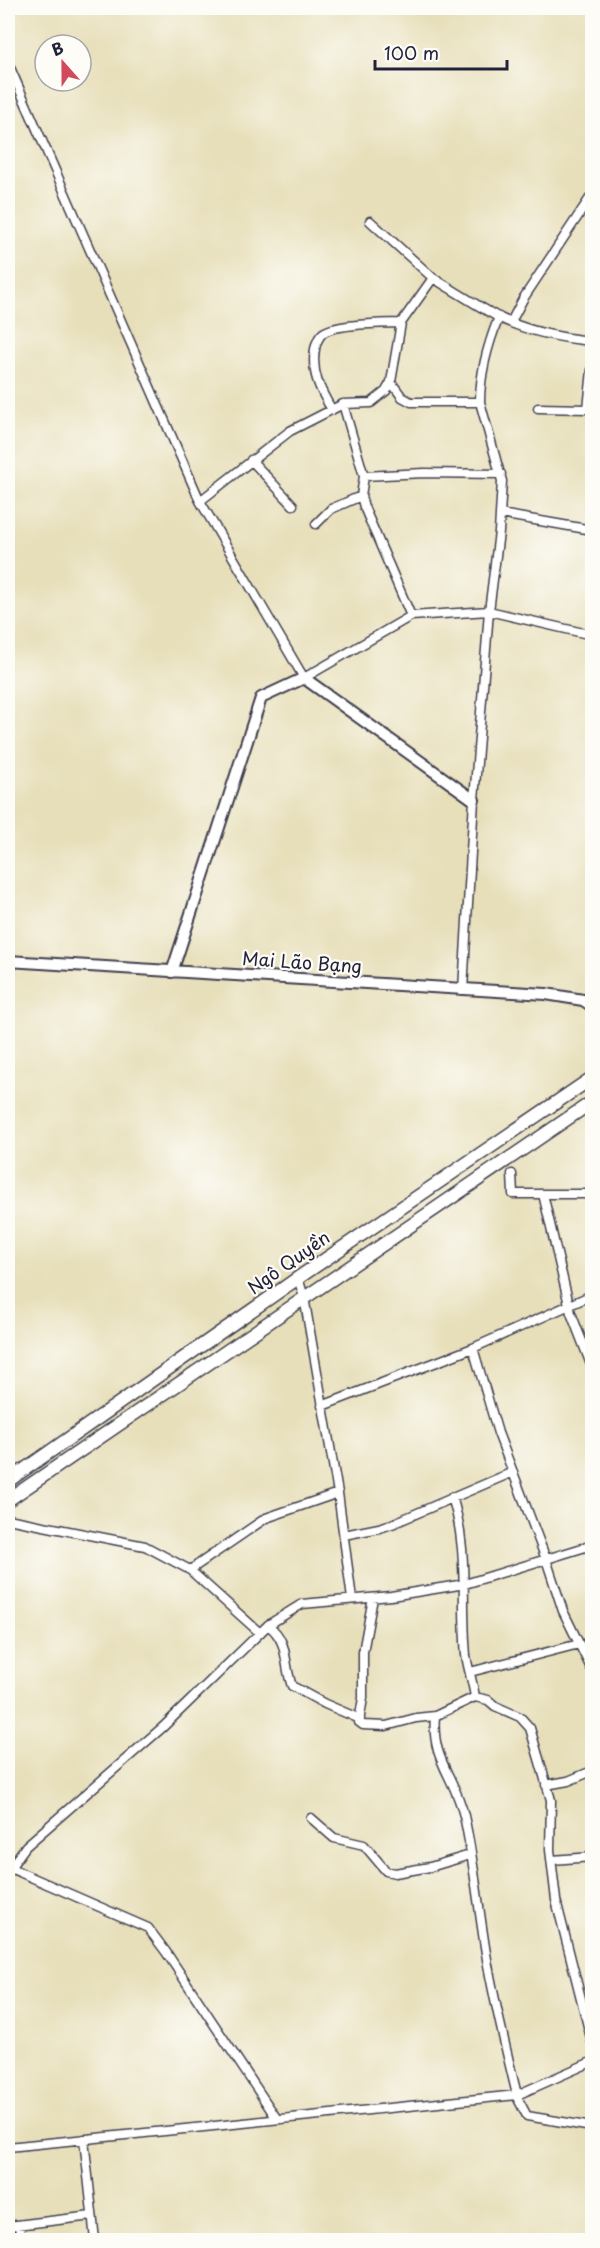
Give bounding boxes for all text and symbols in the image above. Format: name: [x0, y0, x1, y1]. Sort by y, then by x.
north arrow: [33, 33, 93, 93]
scale bar: [375, 33, 507, 71]
text: B: [48, 35, 67, 61]
text: 100 m: [384, 39, 439, 66]
street label: Mai Lão Bạng: [241, 944, 363, 979]
street label: Ngô Quyền: [241, 1223, 335, 1300]

